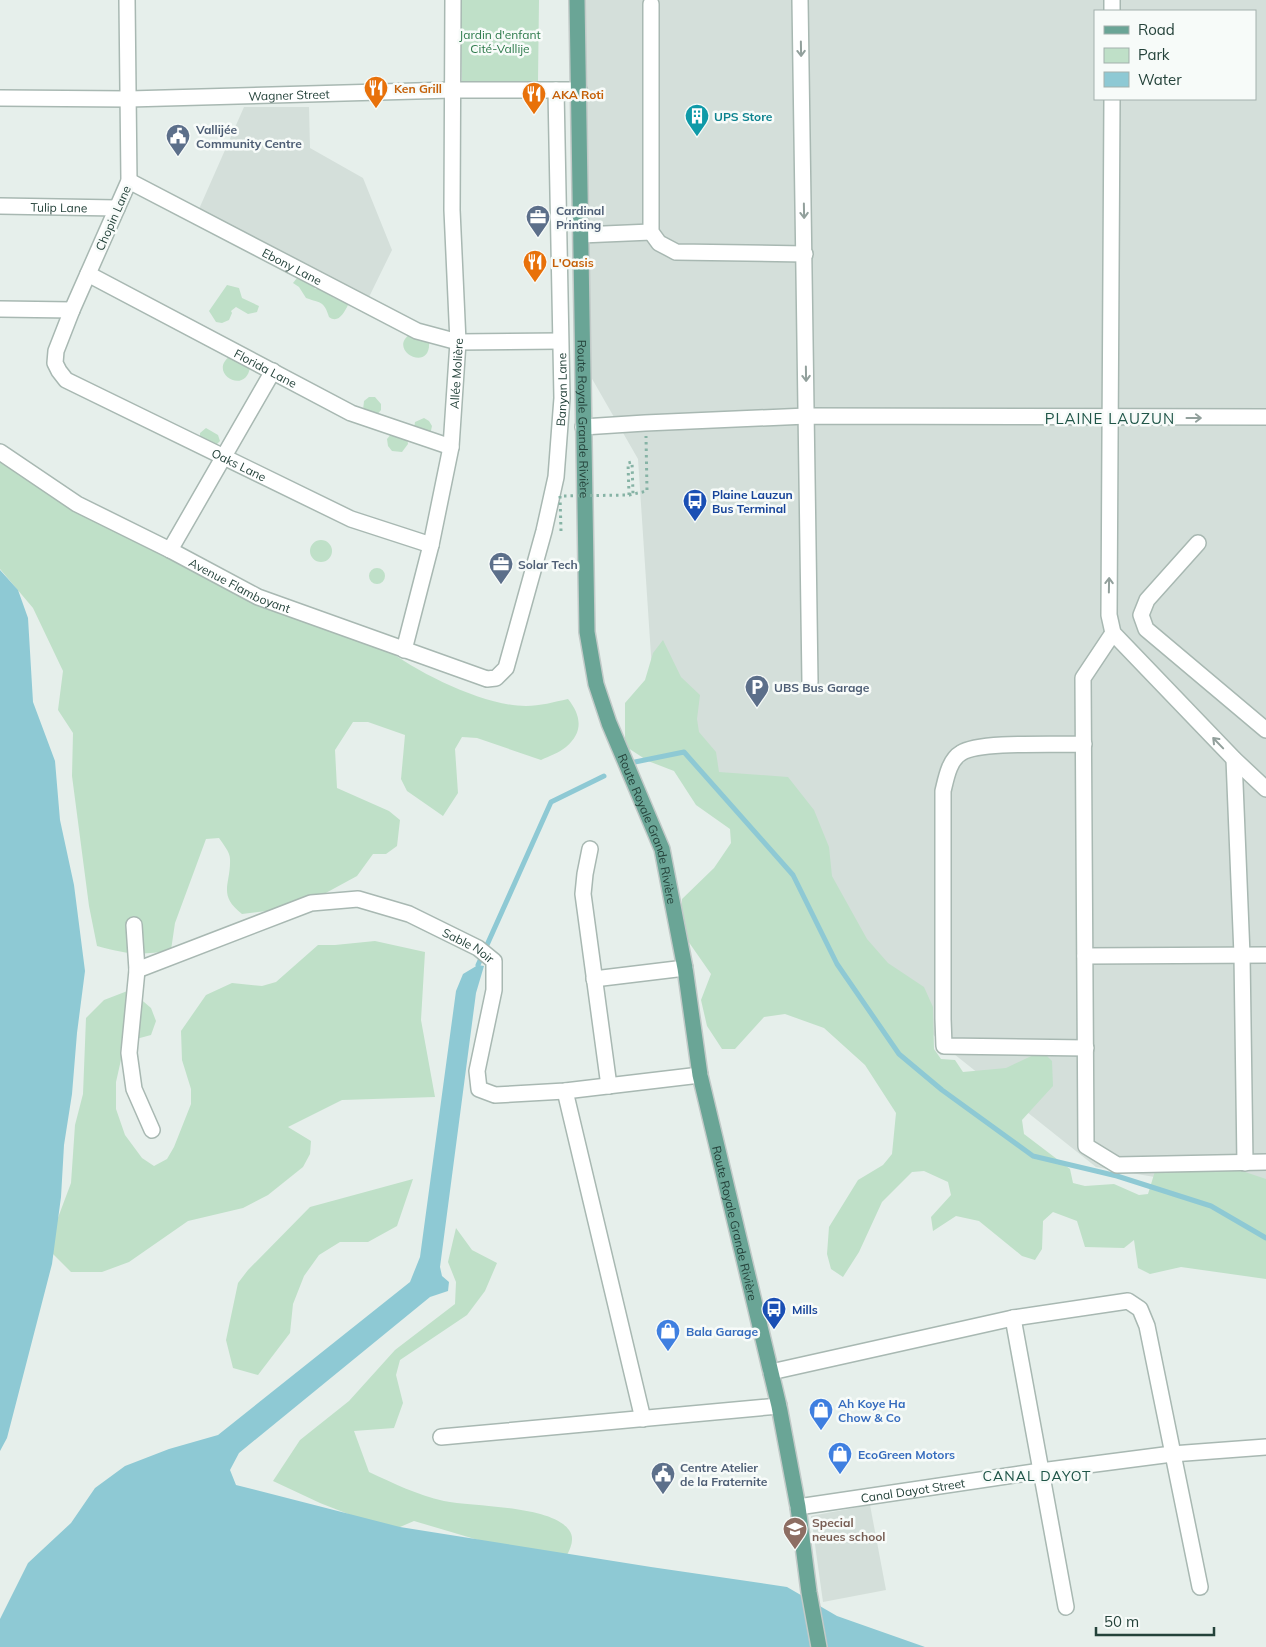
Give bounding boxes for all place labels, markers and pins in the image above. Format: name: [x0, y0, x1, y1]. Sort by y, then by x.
restaurant icon: Ken Grill: [363, 75, 389, 109]
place label: Ken Grill: [394, 81, 442, 96]
restaurant icon: AKA Roti: [521, 81, 547, 115]
place label: AKA Roti: [552, 87, 604, 102]
building icon: UPS Store: [684, 103, 710, 137]
place label: UPS Store: [714, 109, 773, 124]
place label: Vallijée Community Centre: [195, 122, 302, 151]
public building icon: Vallijée Community Centre: [165, 123, 191, 157]
place label: Cardinal Printing: [556, 203, 604, 232]
office icon: Cardinal Printing: [525, 204, 551, 238]
restaurant icon: L'Oasis: [522, 249, 548, 283]
place label: L'Oasis: [552, 255, 594, 270]
place label: Plaine Lauzun Bus Terminal: [712, 487, 793, 516]
bus stop icon: Plaine Lauzun Bus Terminal: [682, 488, 708, 522]
office icon: Solar Tech: [488, 551, 514, 585]
place label: Solar Tech: [518, 557, 578, 572]
parking icon: UBS Bus Garage: [744, 674, 770, 708]
place label: UBS Bus Garage: [774, 680, 870, 695]
bus stop icon: Mills: [761, 1296, 787, 1330]
place label: Mills: [792, 1302, 818, 1317]
shop icon: Bala Garage: [655, 1318, 681, 1352]
place label: Bala Garage: [686, 1324, 758, 1339]
place label: Ah Koye Ha Chow & Co: [838, 1396, 905, 1425]
shop icon: Ah Koye Ha Chow & Co: [808, 1397, 834, 1431]
shop icon: EcoGreen Motors: [827, 1441, 853, 1475]
place label: EcoGreen Motors: [858, 1447, 955, 1462]
place label: Centre Atelier de la Fraternite: [680, 1460, 768, 1489]
public building icon: Centre Atelier de la Fraternite: [650, 1461, 676, 1495]
place label: Special neues school: [812, 1515, 885, 1544]
school or university icon: Special neues school: [782, 1516, 808, 1550]

